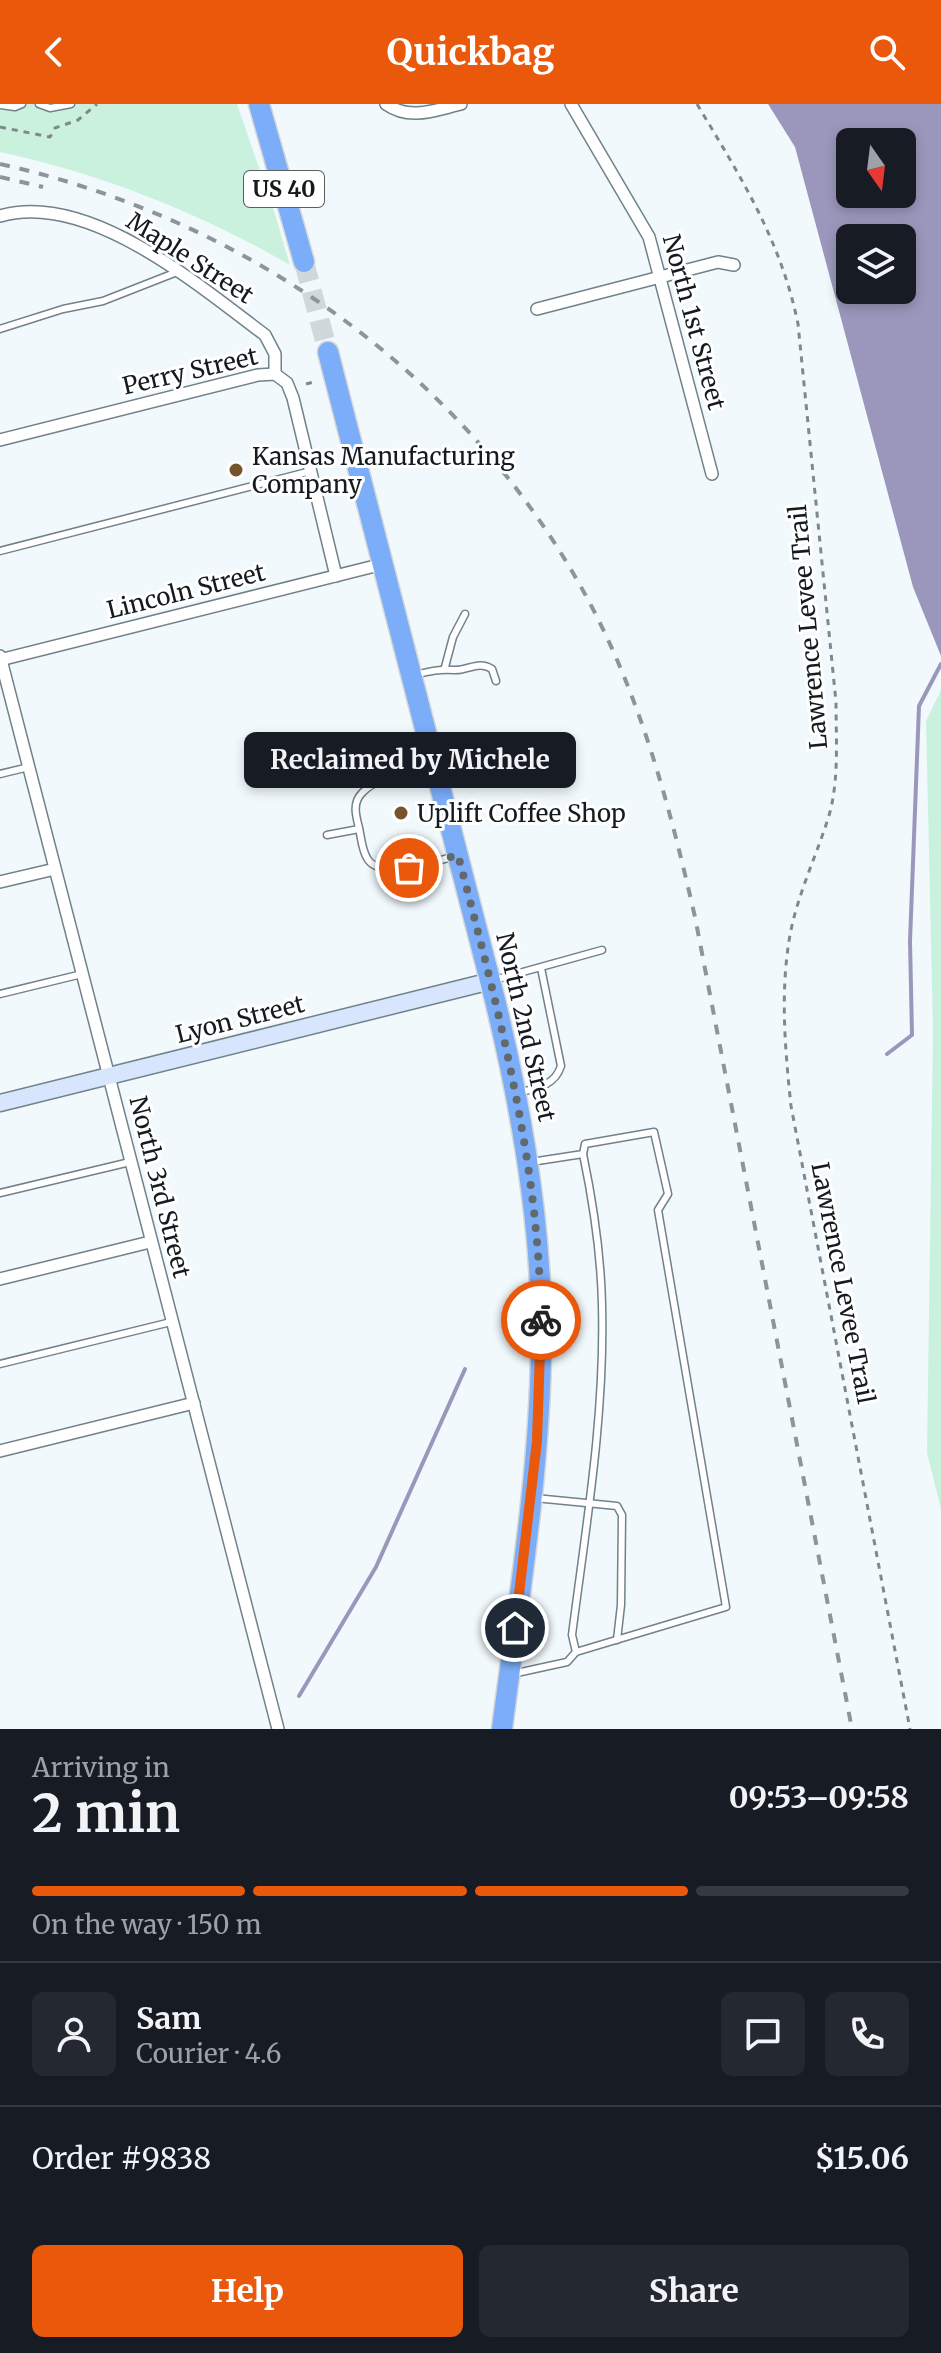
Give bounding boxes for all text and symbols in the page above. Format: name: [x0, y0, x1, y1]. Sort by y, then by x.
icon: back: [32, 30, 76, 74]
text: Quickbag: [387, 30, 554, 75]
icon: search: [865, 30, 909, 74]
north arrow: [836, 128, 916, 208]
map controls: [836, 128, 916, 304]
road number: US 40: [244, 171, 324, 207]
street label: Maple Street: [121, 205, 260, 311]
button: layers: [836, 224, 916, 304]
street label: North 1st Street: [656, 231, 732, 414]
street label: Perry Street: [119, 340, 261, 402]
place label: Kansas Manufacturing Company: [252, 441, 515, 500]
marker: Kansas Manufacturing Company: [227, 461, 245, 479]
street label: Lawrence Levee Trail: [782, 503, 834, 751]
street label: Lincoln Street: [104, 556, 269, 626]
callout: Reclaimed by Michele: [243, 732, 575, 788]
text: Reclaimed by Michele: [270, 743, 550, 776]
place label: Uplift Coffee Shop: [417, 798, 626, 829]
marker: Uplift Coffee Shop: [392, 804, 410, 822]
pin: [375, 834, 443, 902]
icon: bag: [387, 846, 431, 890]
street label: North 2nd Street: [489, 930, 563, 1125]
street label: Lyon Street: [172, 988, 308, 1050]
street label: North 3rd Street: [122, 1093, 198, 1282]
street label: Lawrence Levee Trail: [804, 1160, 882, 1406]
courier: [501, 1280, 581, 1360]
icon: bike: [519, 1298, 563, 1342]
pin: [481, 1594, 549, 1662]
icon: home: [493, 1606, 537, 1650]
text: Arriving in: [32, 1751, 170, 1784]
text: 09:53–09:58: [729, 1778, 909, 1816]
text: 2 min: [32, 1781, 180, 1846]
text: On the way · 150 m: [32, 1908, 261, 1941]
button: person: [32, 1992, 116, 2076]
button: chat: [721, 1992, 805, 2076]
button: phone: [825, 1992, 909, 2076]
text: Sam: [136, 1999, 201, 2037]
text: Courier · 4.6: [136, 2037, 282, 2070]
text: Order #9838: [32, 2139, 211, 2177]
text: $15.06: [815, 2139, 909, 2177]
button: Help: [32, 2245, 463, 2337]
button: Share: [479, 2245, 909, 2337]

